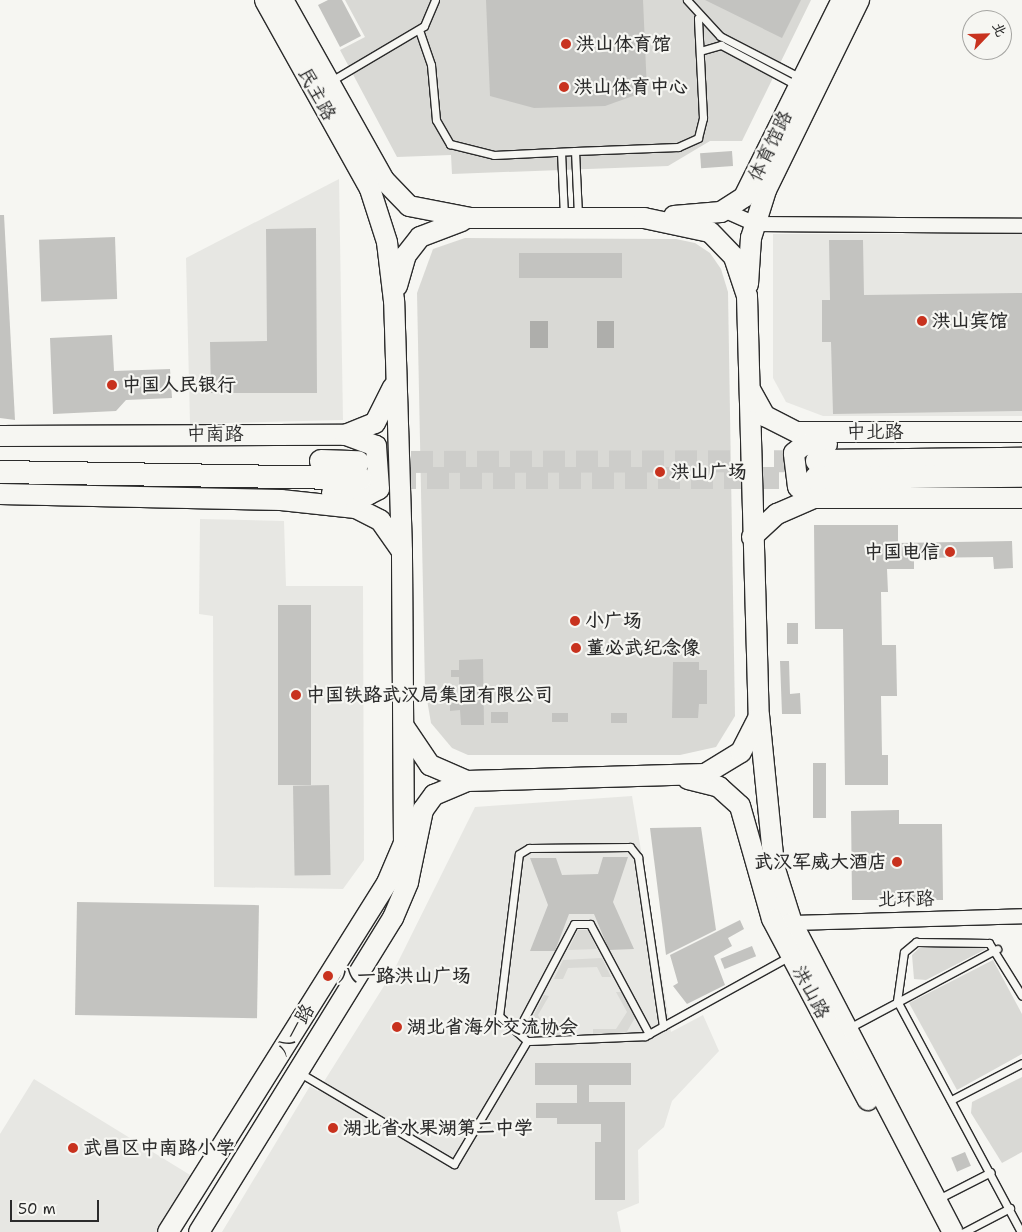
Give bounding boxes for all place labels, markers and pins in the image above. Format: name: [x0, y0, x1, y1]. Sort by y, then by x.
place label: 洪山体育馆: [576, 33, 671, 55]
marker: 洪山体育馆: [560, 38, 572, 50]
place label: 洪山体育中心: [574, 76, 688, 98]
marker: 洪山体育中心: [558, 81, 570, 93]
place label: 洪山宾馆: [932, 310, 1008, 332]
marker: 洪山宾馆: [916, 315, 928, 327]
place label: 中国人民银行: [122, 374, 236, 396]
marker: 中国人民银行: [106, 379, 118, 391]
place label: 洪山广场: [671, 461, 747, 483]
marker: 洪山广场: [653, 465, 667, 479]
place label: 中国电信: [864, 541, 940, 563]
marker: 中国电信: [944, 546, 956, 558]
place label: 小广场: [585, 610, 642, 632]
marker: 小广场: [569, 615, 581, 627]
place label: 董必武纪念像: [586, 637, 700, 659]
marker: 董必武纪念像: [570, 642, 582, 654]
place label: 中国铁路武汉局集团有限公司: [306, 684, 553, 706]
marker: 中国铁路武汉局集团有限公司: [290, 689, 302, 701]
place label: 武汉军威大酒店: [754, 851, 887, 873]
marker: 武汉军威大酒店: [891, 856, 903, 868]
place label: 八一路洪山广场: [338, 965, 471, 987]
marker: 八一路洪山广场: [322, 970, 334, 982]
place label: 湖北省海外交流协会: [407, 1016, 578, 1038]
marker: 湖北省海外交流协会: [391, 1021, 403, 1033]
place label: 湖北省水果湖第二中学: [343, 1117, 533, 1139]
marker: 湖北省水果湖第二中学: [327, 1122, 339, 1134]
place label: 武昌区中南路小学: [83, 1137, 235, 1159]
marker: 武昌区中南路小学: [67, 1142, 79, 1154]

